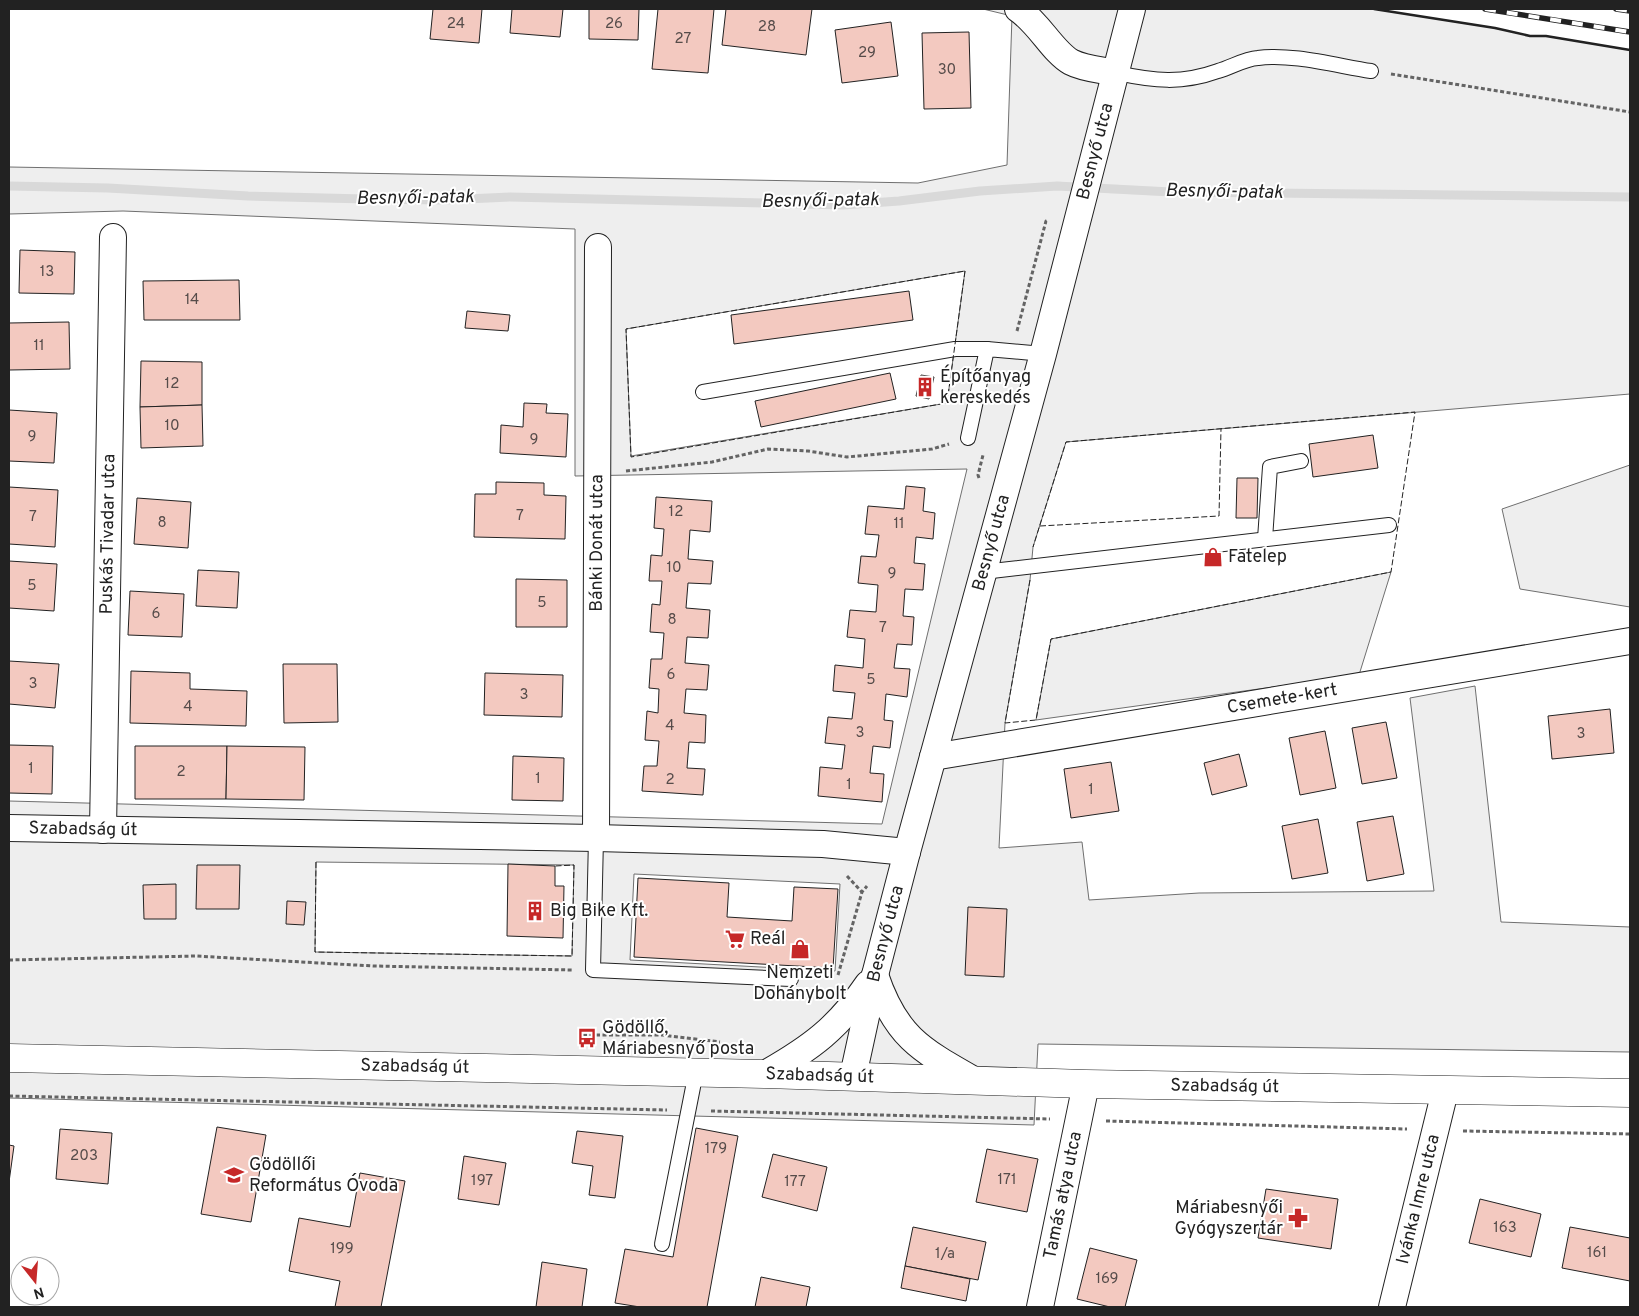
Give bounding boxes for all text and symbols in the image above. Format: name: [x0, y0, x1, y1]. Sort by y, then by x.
house number: 24: [447, 15, 465, 34]
house number: 26: [605, 15, 623, 34]
house number: 28: [758, 18, 776, 37]
house number: 27: [675, 30, 692, 49]
house number: 29: [858, 44, 876, 63]
house number: 30: [938, 61, 956, 80]
street label: Besnyő utca: [1072, 100, 1119, 202]
water label: Besnyői-patak: [1165, 179, 1284, 205]
water label: Besnyői-patak: [356, 185, 475, 211]
water label: Besnyői-patak: [761, 188, 880, 214]
house number: 13: [40, 263, 54, 282]
house number: 14: [185, 291, 199, 310]
house number: 11: [33, 337, 45, 356]
place label: Építőanyag kereskedés: [940, 364, 1031, 410]
house number: 12: [165, 375, 179, 394]
building icon: Építőanyag kereskedés: [914, 376, 936, 398]
house number: 10: [164, 417, 180, 436]
house number: 9: [28, 428, 36, 447]
house number: 9: [530, 431, 538, 450]
street label: Puskás Tivadar utca: [95, 454, 121, 614]
street label: Bánki Donát utca: [585, 474, 609, 612]
street label: Besnyő utca: [967, 492, 1016, 594]
house number: 12: [669, 503, 683, 522]
house number: 7: [516, 507, 524, 526]
house number: 7: [29, 508, 37, 527]
house number: 8: [157, 514, 167, 533]
house number: 11: [893, 515, 905, 534]
shop icon: Fatelep: [1202, 546, 1224, 568]
place label: Fatelep: [1228, 546, 1287, 569]
house number: 10: [666, 559, 682, 578]
house number: 9: [888, 565, 896, 584]
house number: 5: [27, 577, 37, 596]
house number: 5: [537, 594, 547, 613]
house number: 6: [152, 605, 161, 624]
house number: 8: [667, 611, 677, 630]
house number: 7: [879, 619, 887, 638]
house number: 6: [667, 666, 676, 685]
house number: 5: [866, 671, 876, 690]
house number: 3: [28, 675, 38, 694]
street label: Csemete-kert: [1225, 678, 1339, 719]
house number: 3: [519, 686, 529, 705]
house number: 4: [183, 698, 193, 717]
house number: 4: [665, 717, 675, 736]
house number: 3: [855, 724, 865, 743]
house number: 3: [1576, 725, 1586, 744]
house number: 1: [28, 760, 34, 779]
house number: 2: [176, 763, 186, 782]
house number: 1: [535, 770, 541, 789]
house number: 2: [665, 771, 675, 790]
house number: 1: [846, 776, 852, 795]
house number: 1: [1088, 781, 1094, 800]
street label: Szabadság út: [28, 817, 138, 842]
street label: Besnyő utca: [862, 883, 909, 984]
building icon: Big Bike Kft.: [524, 900, 546, 922]
place label: Big Bike Kft.: [550, 900, 648, 923]
supermarket icon: Reál: [724, 928, 746, 950]
place label: Reál: [750, 928, 785, 951]
shop icon: Nemzeti Dohánybolt: [789, 938, 811, 960]
place label: Nemzeti Dohánybolt: [753, 962, 847, 1006]
place label: Gödöllő, Máriabesnyő posta: [602, 1017, 754, 1061]
bus stop icon: Gödöllő, Máriabesnyő posta: [576, 1027, 598, 1049]
street label: Szabadság út: [360, 1054, 470, 1079]
street label: Szabadság út: [765, 1063, 875, 1089]
street label: Szabadság út: [1170, 1074, 1279, 1099]
street label: Tamás atya utca: [1039, 1129, 1087, 1261]
street label: Ivánka Imre utca: [1391, 1132, 1445, 1266]
house number: 179: [705, 1140, 727, 1159]
house number: 203: [70, 1147, 98, 1166]
place label: Gödöllői Református Óvoda: [249, 1154, 398, 1198]
school or university icon: Gödöllői Református Óvoda: [223, 1164, 245, 1186]
house number: 171: [997, 1171, 1017, 1190]
house number: 197: [471, 1172, 493, 1191]
house number: 177: [784, 1173, 806, 1192]
place label: Máriabesnyői Gyógyszertár: [1174, 1197, 1283, 1241]
pharmacy icon: Máriabesnyői Gyógyszertár: [1287, 1207, 1309, 1229]
house number: 163: [1493, 1219, 1517, 1238]
house number: 199: [330, 1240, 354, 1259]
house number: 161: [1587, 1244, 1607, 1263]
house number: 1/a: [935, 1245, 955, 1264]
north arrow: [10, 1256, 60, 1306]
house number: 169: [1096, 1270, 1118, 1289]
text: N: [31, 1282, 46, 1302]

